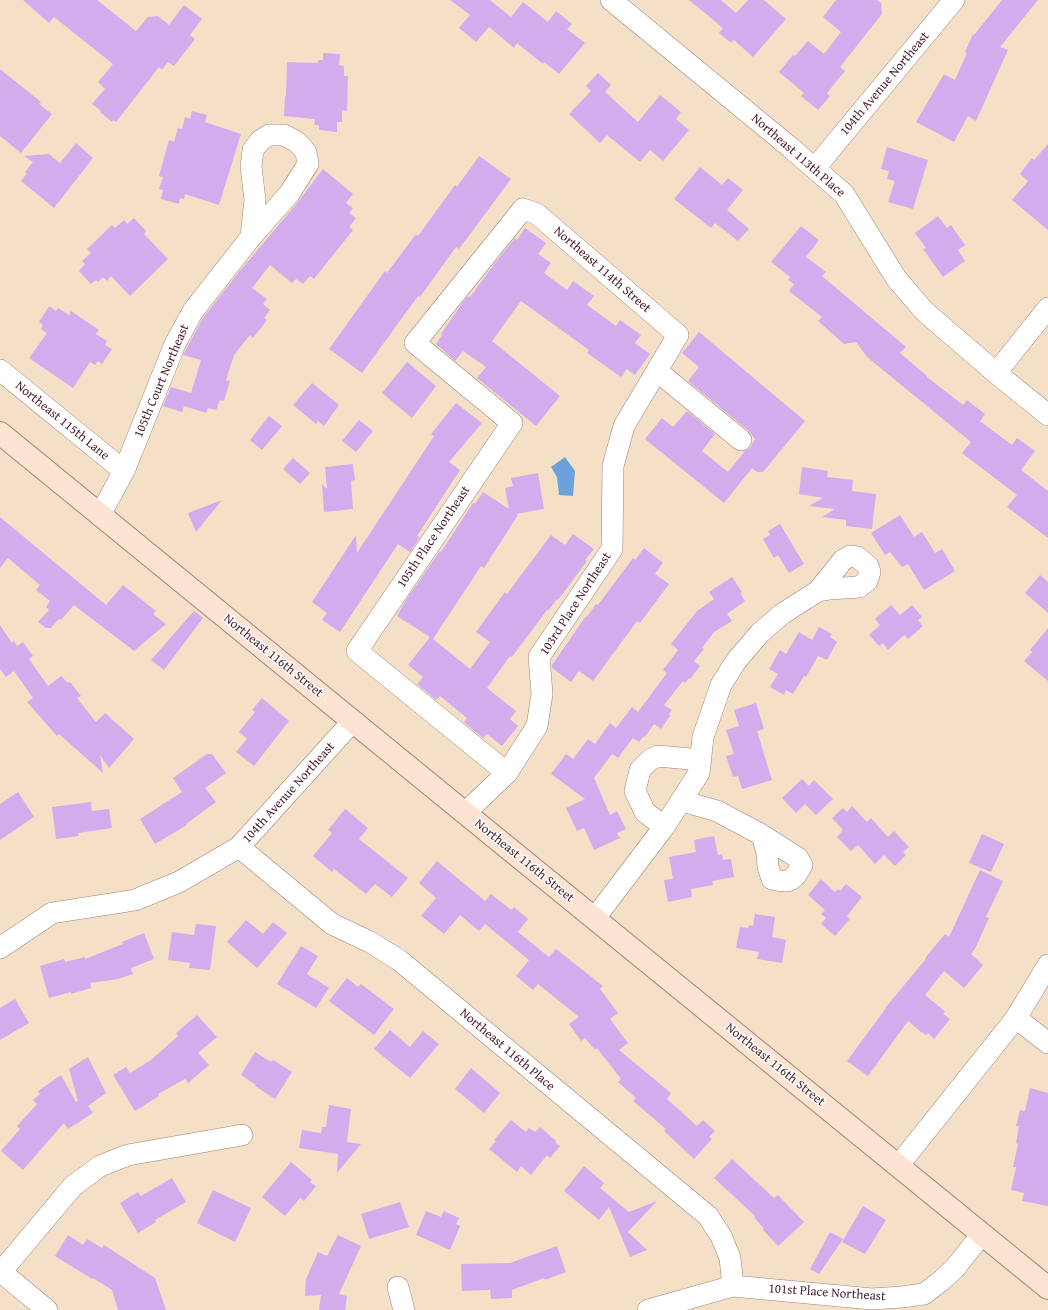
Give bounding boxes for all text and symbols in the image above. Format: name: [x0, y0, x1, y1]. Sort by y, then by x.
street label: 104th Avenue Northeast: [837, 29, 933, 139]
street label: Northeast 113th Place: [748, 111, 848, 201]
street label: Northeast 114th Street: [550, 224, 654, 316]
street label: 105th Court Northeast: [131, 322, 193, 440]
street label: Northeast 115th Lane: [12, 378, 112, 464]
street label: 105th Place Northeast: [394, 483, 474, 591]
street label: 103rd Place Northeast: [537, 550, 615, 658]
street label: Northeast 116th Street: [220, 611, 326, 701]
street label: 104th Avenue Northeast: [239, 739, 339, 847]
street label: Northeast 116th Street: [471, 816, 577, 906]
street label: Northeast 116th Place: [456, 1006, 558, 1094]
street label: Northeast 116th Street: [722, 1020, 828, 1110]
street label: 101st Place Northeast: [768, 1281, 886, 1305]

